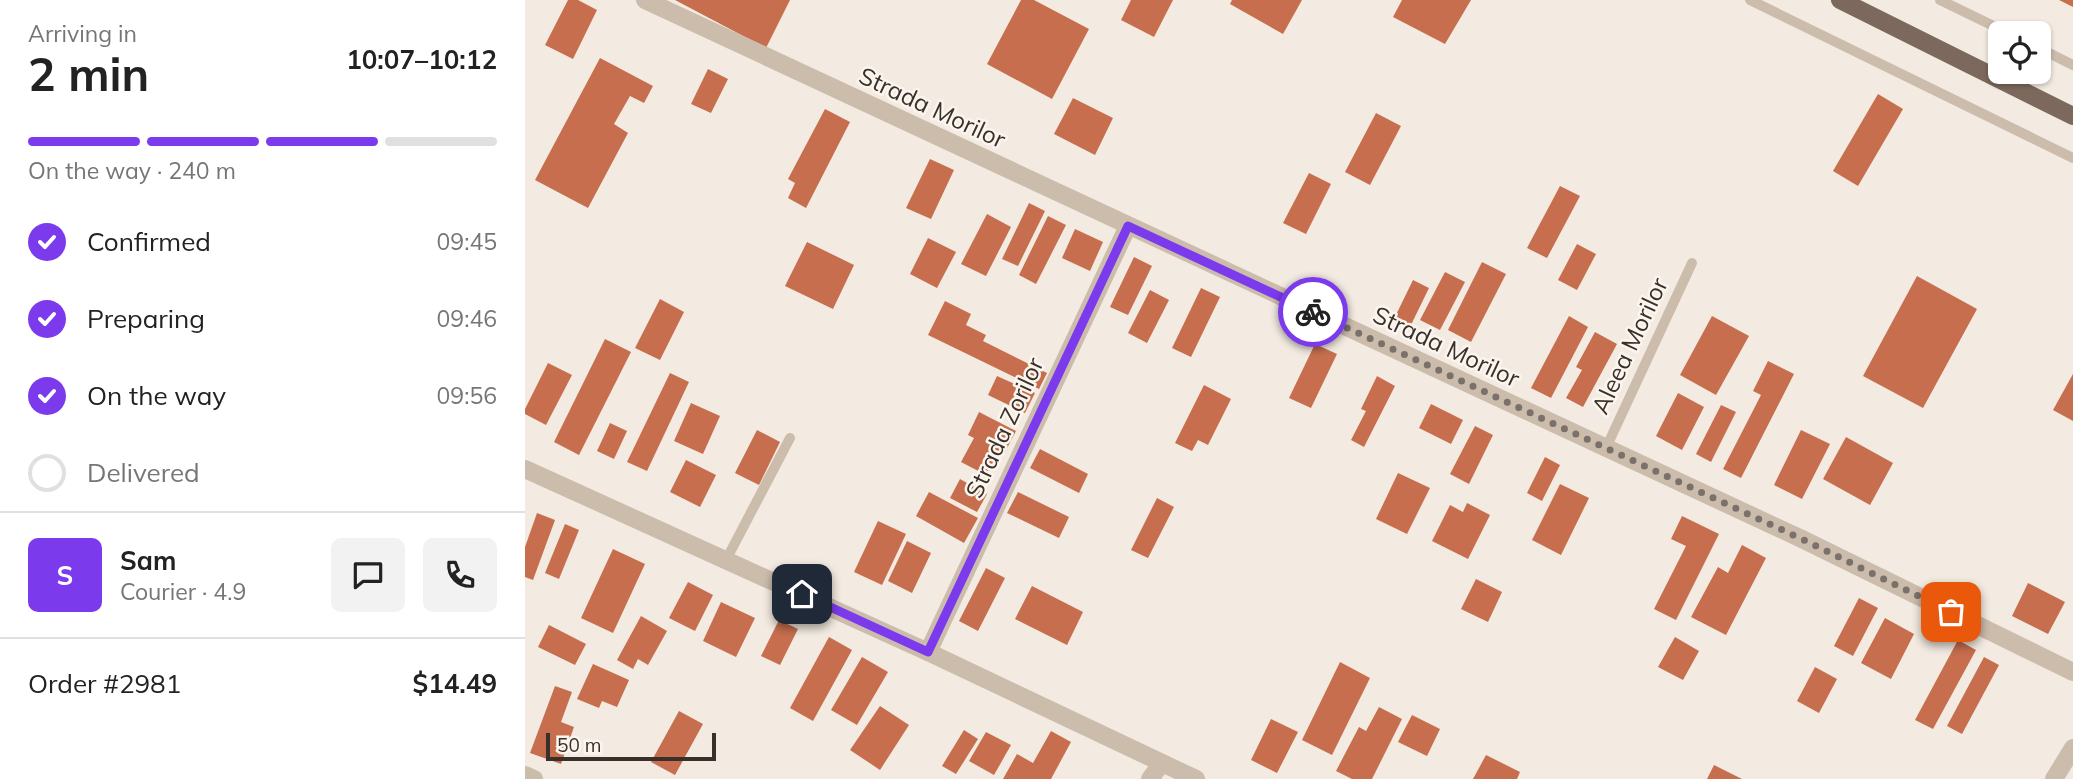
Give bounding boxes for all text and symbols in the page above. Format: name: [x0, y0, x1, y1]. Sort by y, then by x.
text: Arriving in: [28, 19, 137, 48]
map controls: [1988, 21, 2051, 84]
button: locate: [1988, 21, 2051, 84]
text: 10:07–10:12: [346, 43, 497, 76]
text: 2 min: [28, 45, 149, 103]
street label: Strada Morilor: [854, 60, 1011, 154]
text: On the way · 240 m: [28, 156, 236, 185]
icon: check: [28, 223, 66, 261]
text: Confirmed: [87, 225, 211, 258]
text: 09:45: [437, 227, 497, 256]
street label: Aleea Morilor: [1584, 272, 1674, 419]
courier: [1278, 277, 1348, 347]
icon: bike: [1294, 293, 1332, 331]
street label: Strada Morilor: [1368, 299, 1525, 393]
icon: check: [28, 300, 66, 338]
text: Preparing: [87, 302, 205, 335]
text: 09:46: [437, 304, 497, 333]
street label: Strada Zorilor: [958, 352, 1050, 503]
icon: check: [28, 377, 66, 415]
text: On the way: [87, 379, 226, 412]
text: 09:56: [437, 381, 497, 410]
text: Delivered: [87, 456, 200, 489]
button: chat: [331, 538, 405, 612]
button: phone: [423, 538, 497, 612]
text: Sam: [120, 544, 176, 577]
text: S: [57, 559, 73, 592]
pin: [772, 564, 832, 624]
icon: home: [783, 575, 821, 613]
text: Courier · 4.9: [120, 577, 246, 606]
pin: [1921, 582, 1981, 642]
icon: bag: [1932, 593, 1970, 631]
text: Order #2981: [28, 667, 181, 700]
text: $14.49: [413, 667, 497, 700]
scale bar: [546, 730, 716, 762]
text: 50 m: [557, 733, 601, 757]

